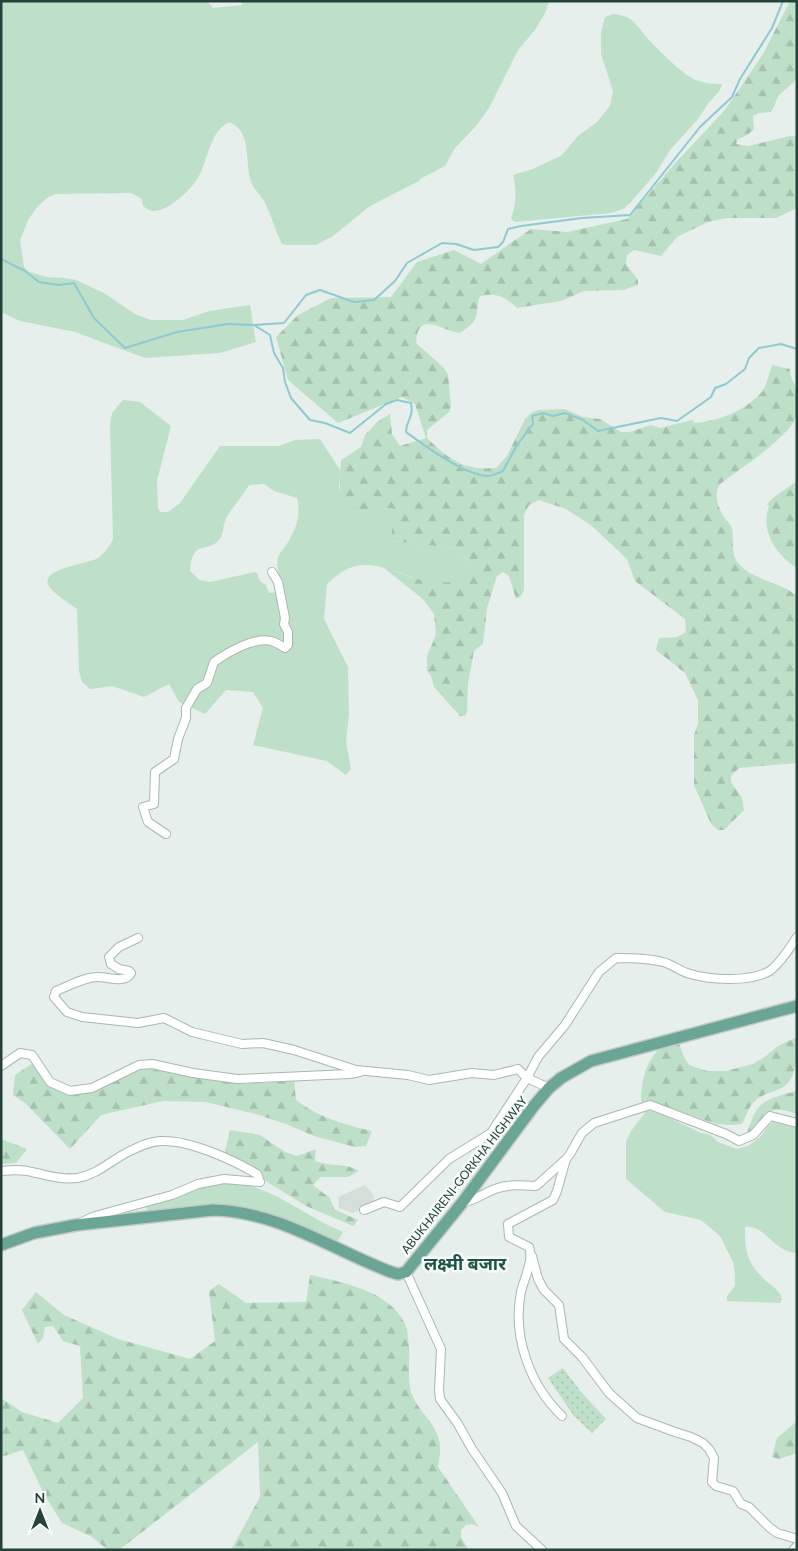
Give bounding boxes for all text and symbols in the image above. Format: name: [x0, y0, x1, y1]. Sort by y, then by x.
street label: ABUKHAIRENI-GORKHA HIGHWAY: [398, 1093, 530, 1257]
district label: लक्ष्मी बजार: [424, 1252, 507, 1274]
north arrow: [15, 1486, 65, 1536]
text: N: [35, 1489, 45, 1506]

